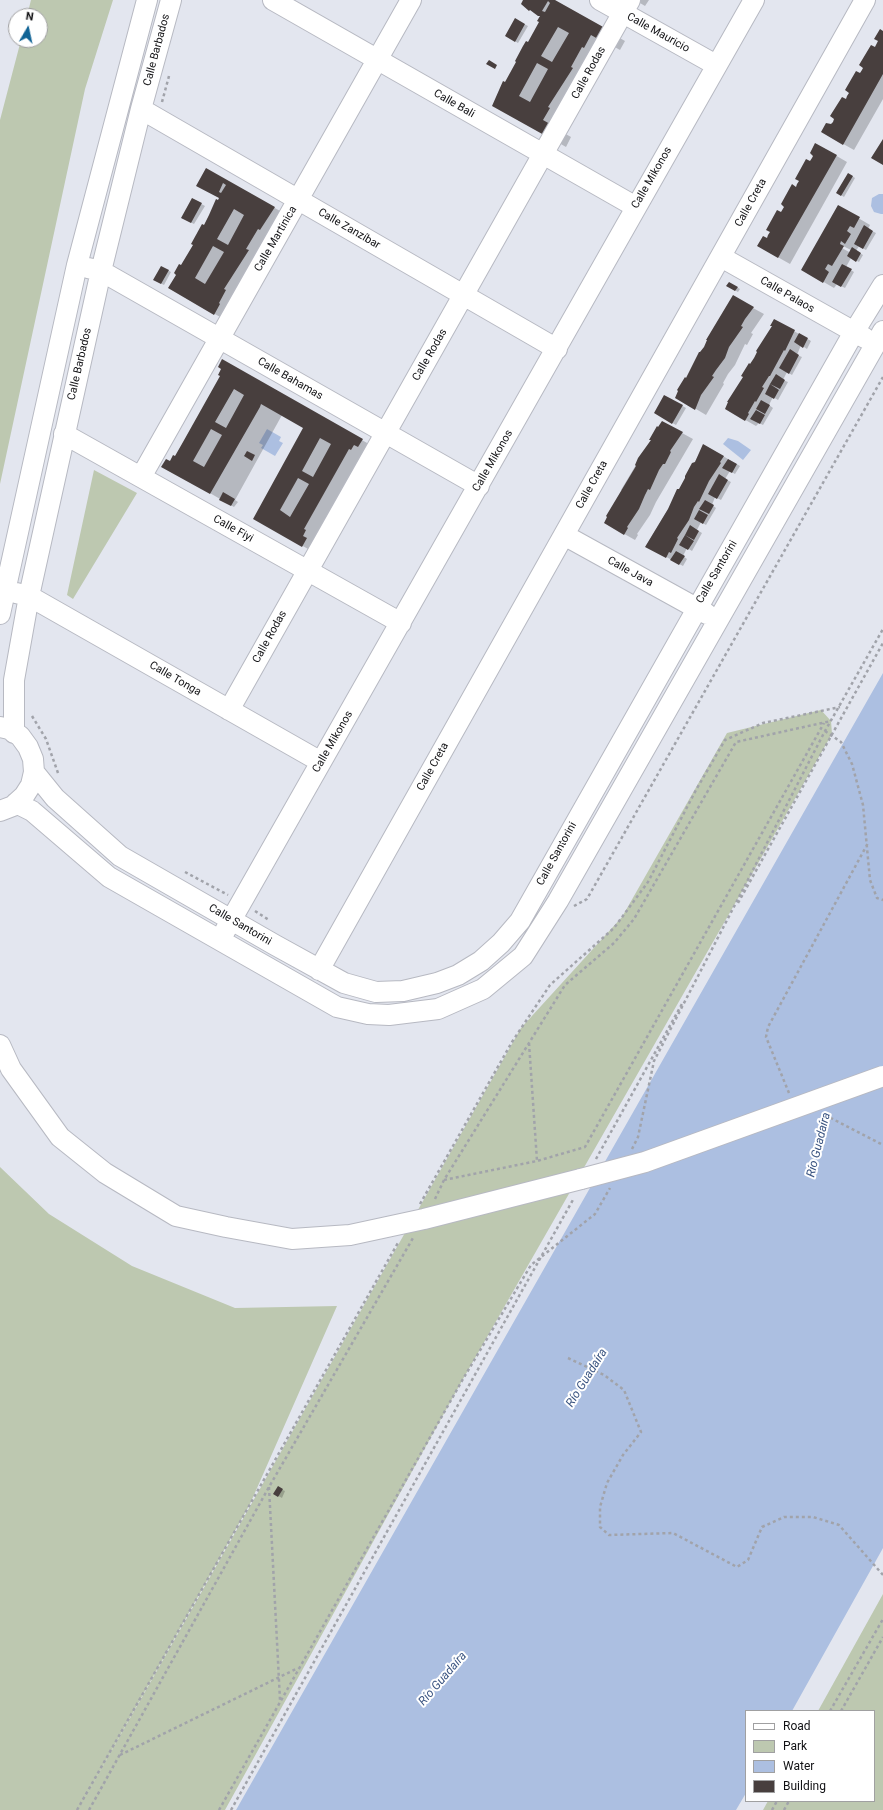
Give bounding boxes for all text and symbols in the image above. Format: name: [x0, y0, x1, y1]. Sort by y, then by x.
north arrow: [8, 8, 48, 48]
text: N: [25, 10, 35, 24]
street label: Calle Mauricio: [624, 10, 692, 56]
street label: Calle Barbados: [141, 13, 173, 87]
street label: Calle Rodas: [569, 44, 609, 102]
street label: Calle Bali: [431, 87, 477, 121]
street label: Calle Mikonos: [629, 145, 675, 211]
street label: Calle Creta: [732, 177, 770, 229]
street label: Calle Martinica: [252, 204, 300, 274]
street label: Calle Zanzíbar: [315, 206, 383, 252]
street label: Calle Palaos: [757, 274, 817, 316]
street label: Calle Barbados: [65, 326, 95, 402]
street label: Calle Rodas: [410, 327, 450, 383]
street label: Calle Bahamas: [255, 355, 325, 403]
street label: Calle Mikonos: [470, 428, 516, 494]
street label: Calle Creta: [573, 459, 611, 511]
street label: Calle Fiyi: [211, 513, 255, 545]
street label: Calle Santorini: [694, 538, 740, 606]
street label: Calle Java: [605, 554, 655, 590]
street label: Calle Rodas: [250, 608, 290, 666]
street label: Calle Tonga: [147, 659, 203, 699]
street label: Calle Mikonos: [310, 709, 356, 775]
street label: Calle Creta: [414, 741, 452, 793]
street label: Calle Santorini: [534, 820, 580, 888]
street label: Calle Santorini: [206, 902, 274, 948]
water label: Río Guadaíra: [804, 1111, 834, 1179]
water label: Río Guadaíra: [563, 1346, 611, 1410]
water label: Río Guadaíra: [416, 1649, 470, 1709]
legend: [745, 1710, 875, 1802]
text: Road: [783, 1719, 811, 1733]
text: Park: [783, 1739, 807, 1753]
text: Water: [783, 1759, 814, 1773]
text: Building: [783, 1779, 826, 1793]

